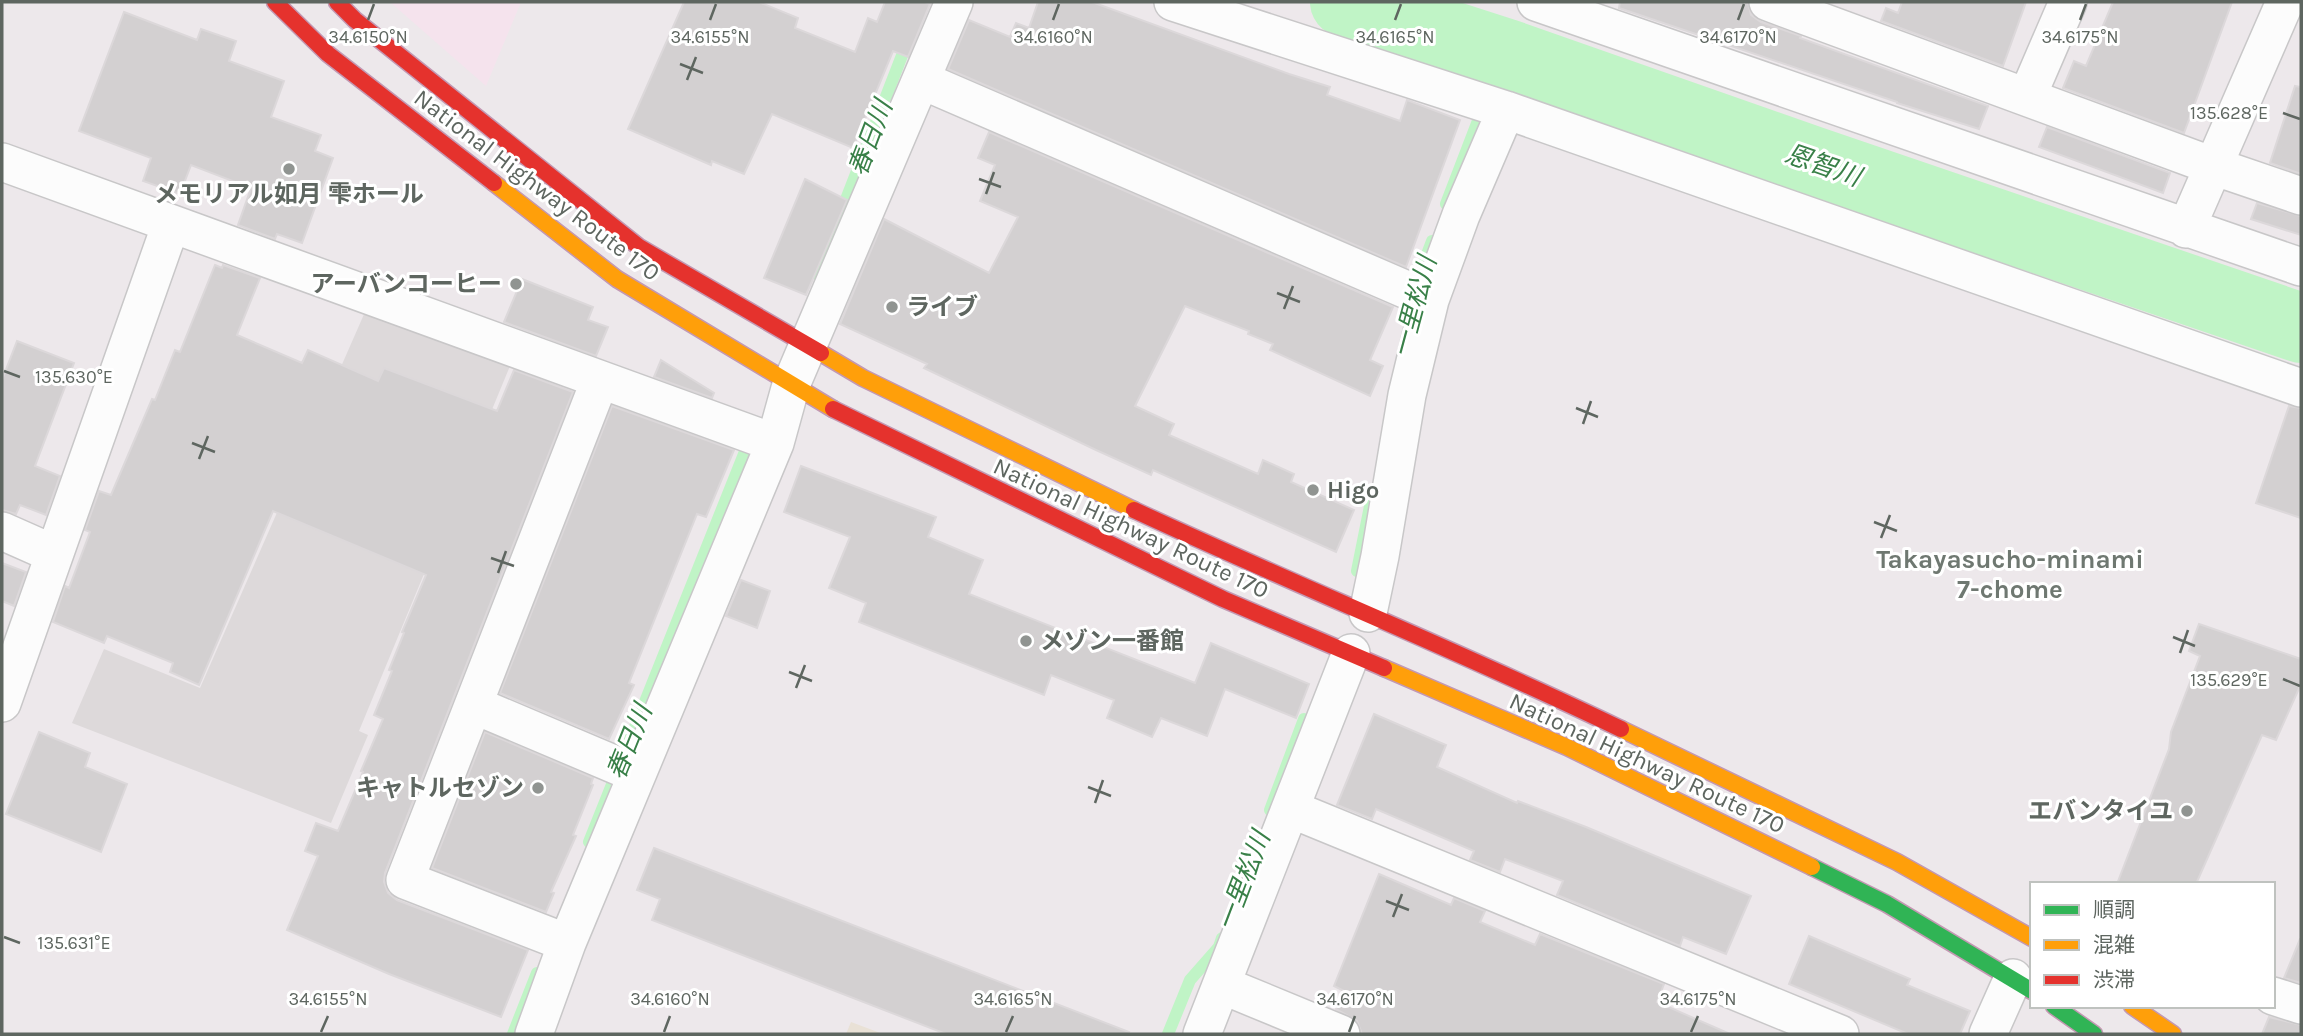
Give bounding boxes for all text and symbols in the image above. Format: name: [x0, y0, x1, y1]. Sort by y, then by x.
text: 34.6150°N: [328, 26, 408, 48]
text: 34.6155°N: [671, 26, 749, 48]
text: 34.6160°N: [1013, 26, 1093, 48]
text: 34.6165°N: [1355, 26, 1435, 48]
text: 34.6170°N: [1699, 26, 1777, 48]
text: 34.6175°N: [2041, 26, 2119, 48]
street label: National Highway Route 170: [409, 83, 665, 287]
water label: 春日川: [842, 93, 900, 180]
text: 135.628°E: [2190, 102, 2268, 124]
water label: 恩智川: [1781, 138, 1868, 194]
marker: メモリアル如月 雫ホール: [281, 161, 297, 177]
place label: メモリアル如月 雫ホール: [154, 180, 424, 208]
water label: 一里松川: [1386, 250, 1444, 361]
place label: アーバンコーヒー: [310, 270, 502, 298]
marker: アーバンコーヒー: [508, 276, 524, 292]
place label: ライブ: [906, 293, 978, 321]
marker: ライブ: [884, 299, 900, 315]
text: 135.630°E: [35, 366, 113, 388]
street label: National Highway Route 170: [989, 452, 1273, 604]
place label: Higo: [1327, 476, 1379, 504]
marker: Higo: [1305, 482, 1321, 498]
district label: Takayasucho-minami 7-chome: [1876, 544, 2144, 605]
place label: メゾン一番館: [1040, 627, 1184, 655]
marker: メゾン一番館: [1018, 633, 1034, 649]
text: 135.629°E: [2190, 669, 2268, 691]
street label: National Highway Route 170: [1505, 687, 1789, 839]
water label: 春日川: [600, 697, 660, 784]
place label: キャトルセゾン: [356, 774, 524, 802]
marker: キャトルセゾン: [530, 780, 546, 796]
place label: エバンタイユ: [2028, 797, 2173, 825]
marker: エバンタイユ: [2179, 803, 2195, 819]
water label: 一里松川: [1210, 824, 1278, 935]
legend: [2030, 882, 2275, 1008]
text: 順調: [2093, 898, 2135, 922]
text: 135.631°E: [37, 932, 111, 954]
text: 混雑: [2093, 933, 2135, 957]
text: 渋滞: [2093, 968, 2135, 992]
text: 34.6155°N: [289, 988, 367, 1010]
text: 34.6160°N: [630, 988, 710, 1010]
text: 34.6165°N: [973, 988, 1053, 1010]
text: 34.6170°N: [1316, 988, 1394, 1010]
text: 34.6175°N: [1659, 988, 1737, 1010]

